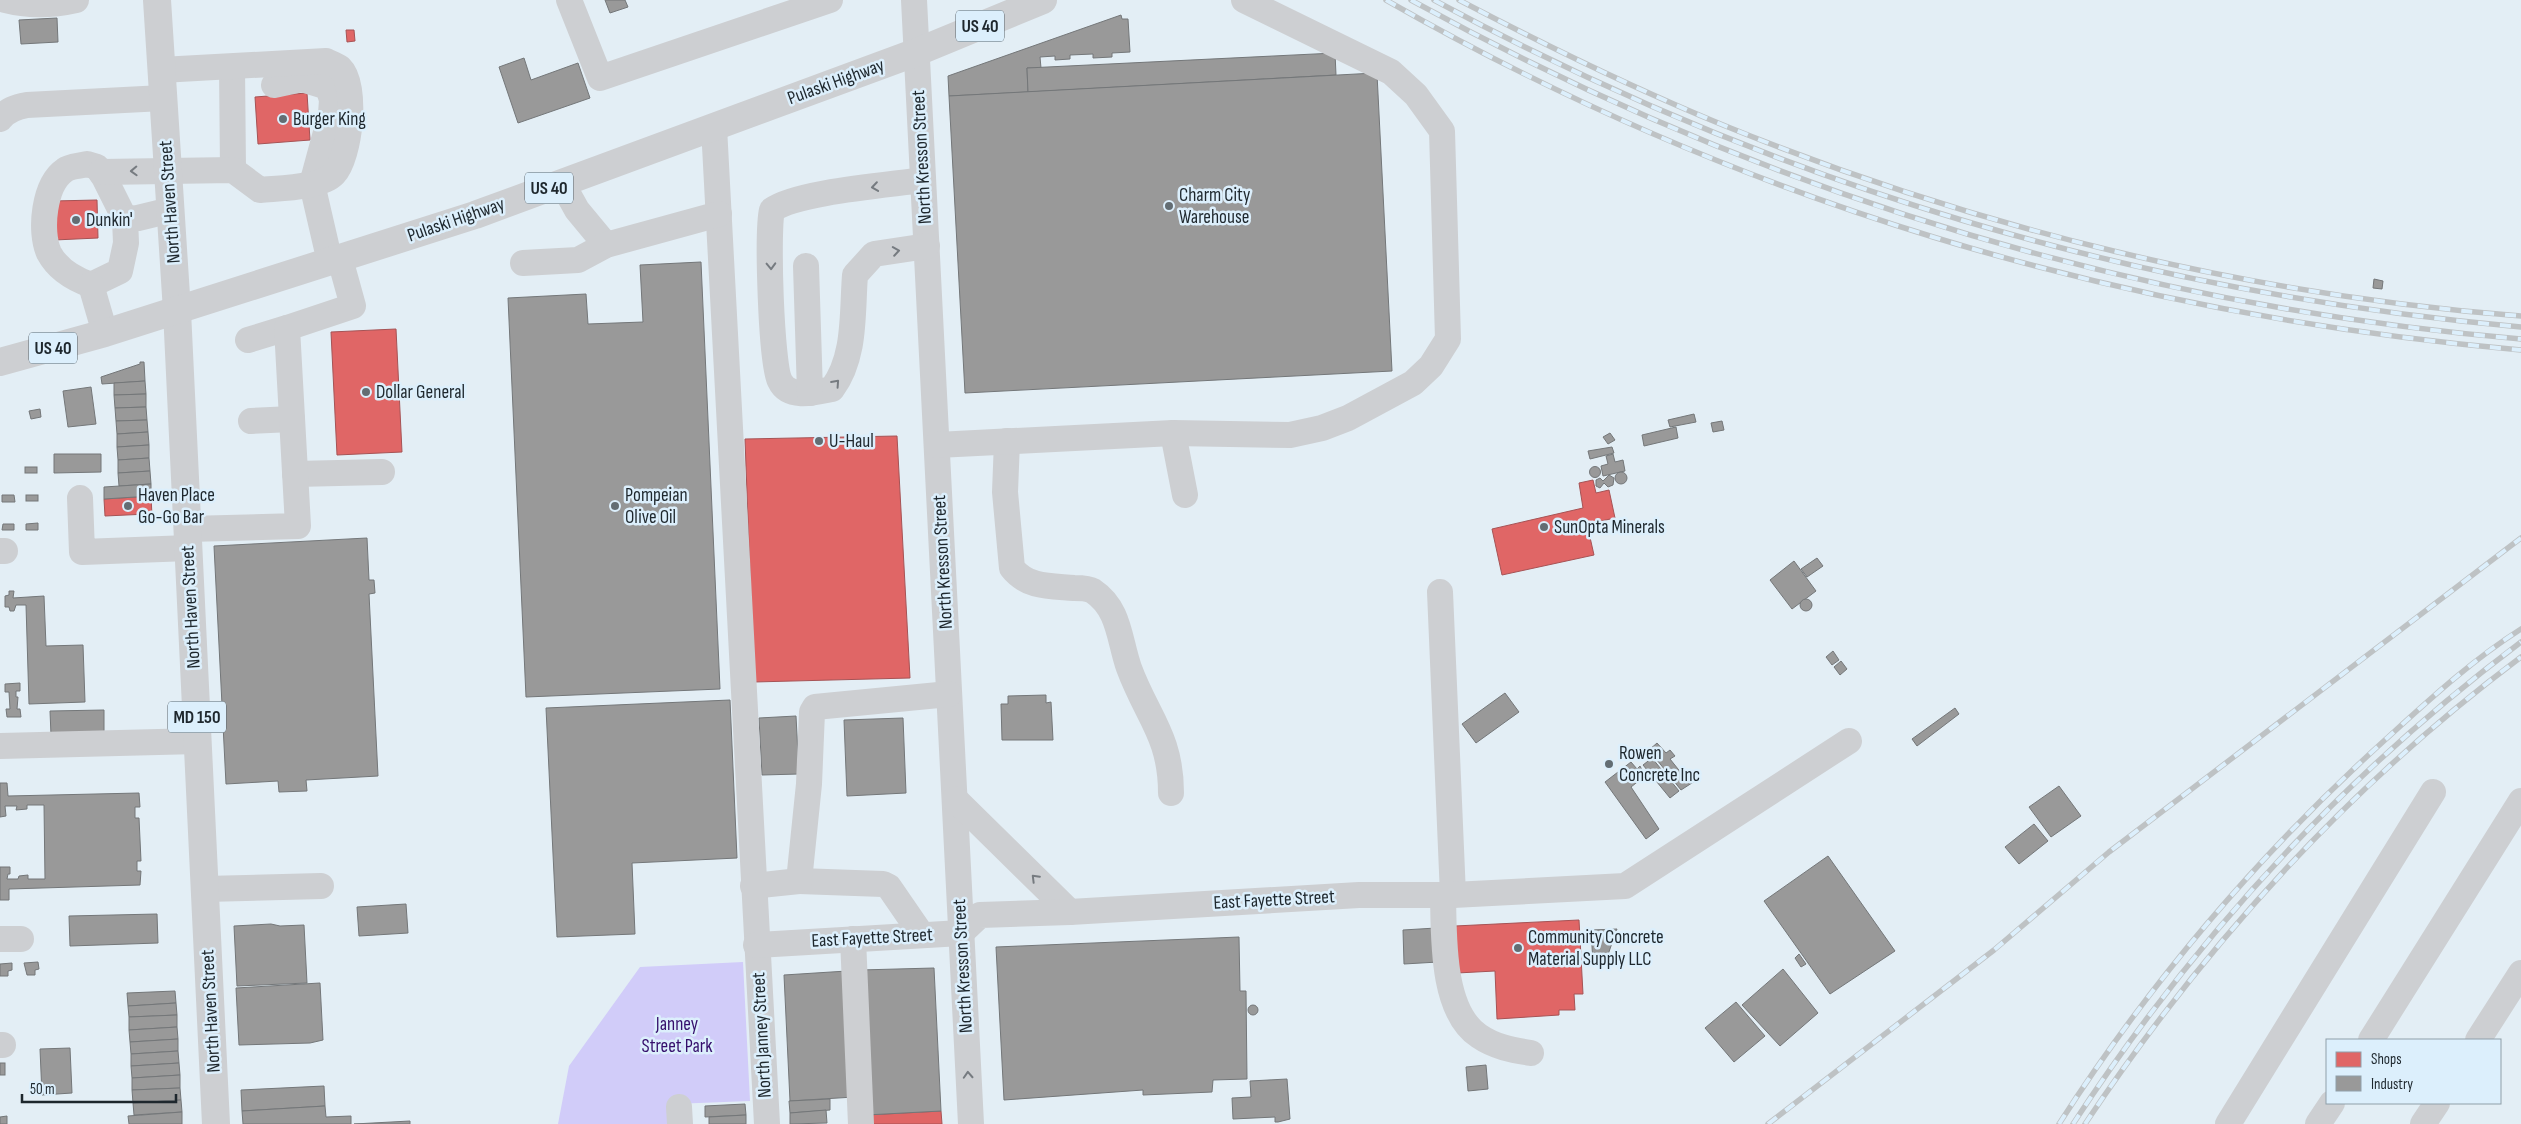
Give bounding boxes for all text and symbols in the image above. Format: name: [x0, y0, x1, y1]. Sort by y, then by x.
road number: US 40: [956, 10, 1004, 42]
street label: Pulaski Highway: [784, 54, 888, 110]
street label: North Kresson Street: [907, 89, 937, 225]
place label: Burger King: [293, 108, 366, 131]
marker: Burger King: [277, 113, 289, 125]
street label: North Haven Street: [154, 140, 186, 264]
one-way arrow: [130, 166, 138, 176]
road number: US 40: [525, 172, 573, 204]
one-way arrow: [871, 181, 879, 192]
place label: Charm City Warehouse: [1179, 184, 1251, 229]
street label: Pulaski Highway: [404, 192, 508, 247]
marker: Charm City Warehouse: [1163, 200, 1175, 212]
place label: Dunkin': [86, 209, 133, 232]
marker: Dunkin': [70, 214, 82, 226]
one-way arrow: [892, 246, 901, 256]
one-way arrow: [766, 262, 776, 270]
road number: US 40: [29, 332, 77, 363]
one-way arrow: [830, 379, 839, 388]
place label: Dollar General: [376, 381, 465, 404]
marker: Dollar General: [360, 386, 372, 398]
place label: U-Haul: [829, 430, 874, 453]
marker: U-Haul: [813, 435, 825, 447]
place label: Haven Place Go-Go Bar: [138, 484, 215, 529]
place label: Pompeian Olive Oil: [625, 484, 688, 529]
street label: North Kresson Street: [928, 494, 958, 630]
marker: Haven Place Go-Go Bar: [122, 500, 134, 512]
marker: Pompeian Olive Oil: [609, 500, 621, 512]
place label: SunOpta Minerals: [1554, 516, 1665, 539]
marker: SunOpta Minerals: [1538, 521, 1550, 533]
street label: North Haven Street: [176, 545, 206, 669]
road number: MD 150: [168, 702, 226, 732]
place label: Rowen Concrete Inc: [1619, 742, 1700, 787]
marker: Rowen Concrete Inc: [1603, 758, 1615, 770]
one-way arrow: [1032, 875, 1041, 884]
street label: East Fayette Street: [1213, 885, 1335, 915]
street label: North Kresson Street: [948, 898, 978, 1034]
street label: East Fayette Street: [811, 923, 933, 953]
place label: Community Concrete Material Supply LLC: [1528, 926, 1664, 971]
marker: Community Concrete Material Supply LLC: [1512, 942, 1524, 954]
street label: North Haven Street: [196, 949, 226, 1073]
street label: North Janney Street: [747, 971, 777, 1098]
park label: Janney Street Park: [642, 1013, 713, 1058]
legend: [2326, 1039, 2501, 1104]
text: Shops: [2371, 1050, 2402, 1069]
one-way arrow: [963, 1071, 974, 1079]
scale bar: [22, 1072, 176, 1104]
text: Industry: [2371, 1075, 2413, 1094]
text: 50 m: [30, 1080, 55, 1099]

